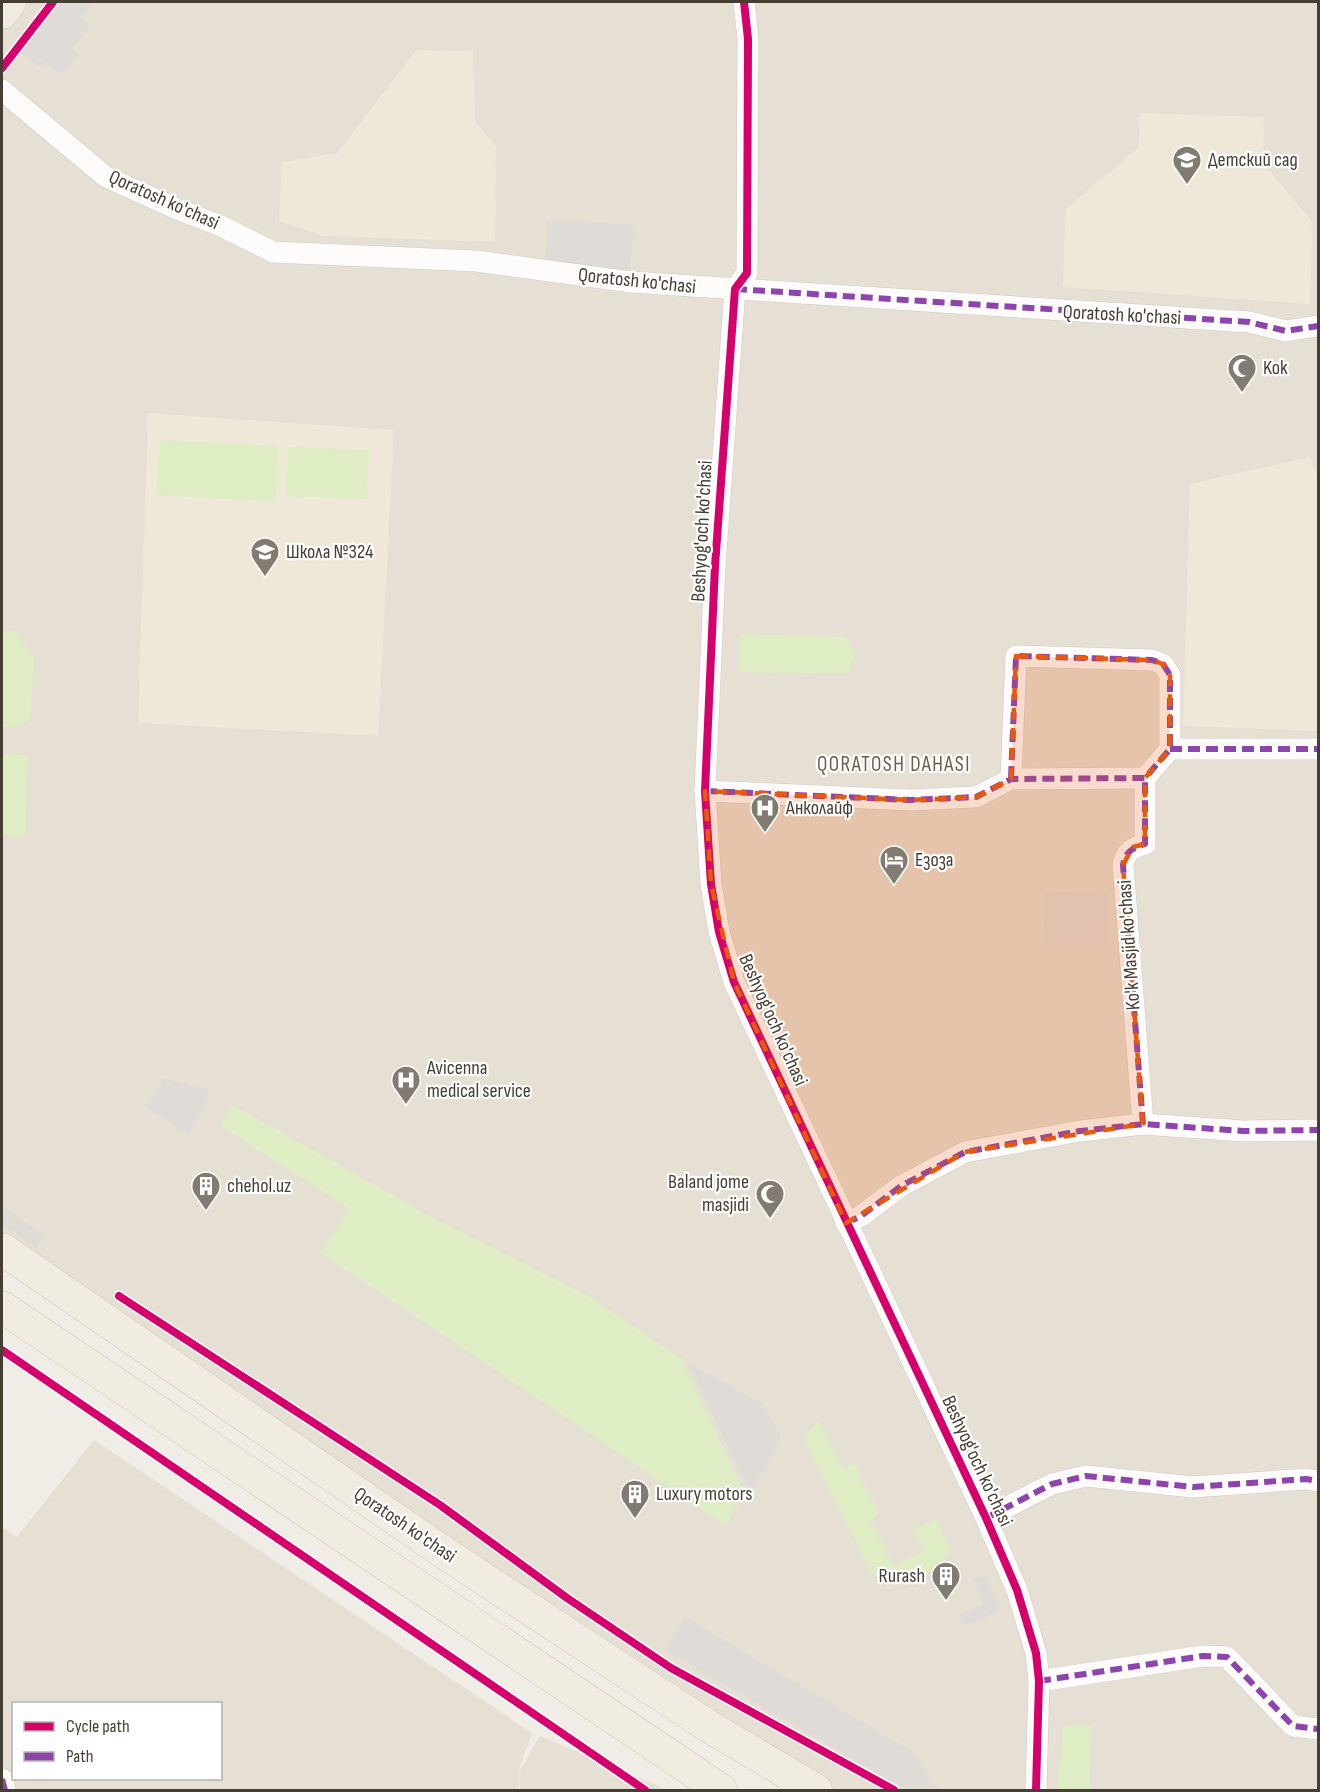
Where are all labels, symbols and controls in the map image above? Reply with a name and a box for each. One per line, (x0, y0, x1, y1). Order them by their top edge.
school or university icon: Детский сад (1171, 144, 1203, 186)
place label: Детский сад (1208, 148, 1298, 172)
street label: Qoratosh ko'chasi (105, 165, 223, 235)
street label: Qoratosh ko'chasi (577, 263, 697, 299)
street label: Qoratosh ko'chasi (1062, 300, 1182, 330)
mosque icon: Kok (1226, 352, 1258, 394)
place label: Kok (1263, 356, 1288, 380)
street label: Beshyog'och ko'chasi (686, 460, 718, 602)
school or university icon: Школа №324 (249, 536, 281, 578)
place label: Школа №324 (286, 540, 373, 564)
district label: QORATOSH DAHASI (817, 752, 971, 777)
hospital icon: Анколайф (749, 792, 781, 834)
place label: Анколайф (785, 796, 853, 820)
hotel icon: Езоза (878, 844, 910, 886)
place label: Езоза (915, 848, 954, 872)
street label: Ko'k Masjid ko'chasi (1112, 879, 1146, 1011)
street label: Beshyog'och ko'chasi (733, 950, 813, 1090)
place label: Avicenna medical service (426, 1056, 531, 1103)
hospital icon: Avicenna medical service (390, 1064, 422, 1106)
building icon: chehol.uz (190, 1170, 222, 1212)
place label: Baland jome masjidi (668, 1170, 749, 1217)
place label: chehol.uz (227, 1174, 291, 1198)
mosque icon: Baland jome masjidi (754, 1178, 786, 1220)
street label: Beshyog'och ko'chasi (936, 1392, 1018, 1530)
building icon: Luxury motors (619, 1478, 651, 1520)
street label: Qoratosh ko'chasi (349, 1482, 461, 1568)
place label: Luxury motors (656, 1482, 752, 1506)
building icon: Rurash (930, 1560, 962, 1602)
place label: Rurash (879, 1564, 925, 1588)
legend (12, 1702, 222, 1780)
text: Cycle path (66, 1716, 130, 1737)
text: Path (66, 1746, 94, 1767)

